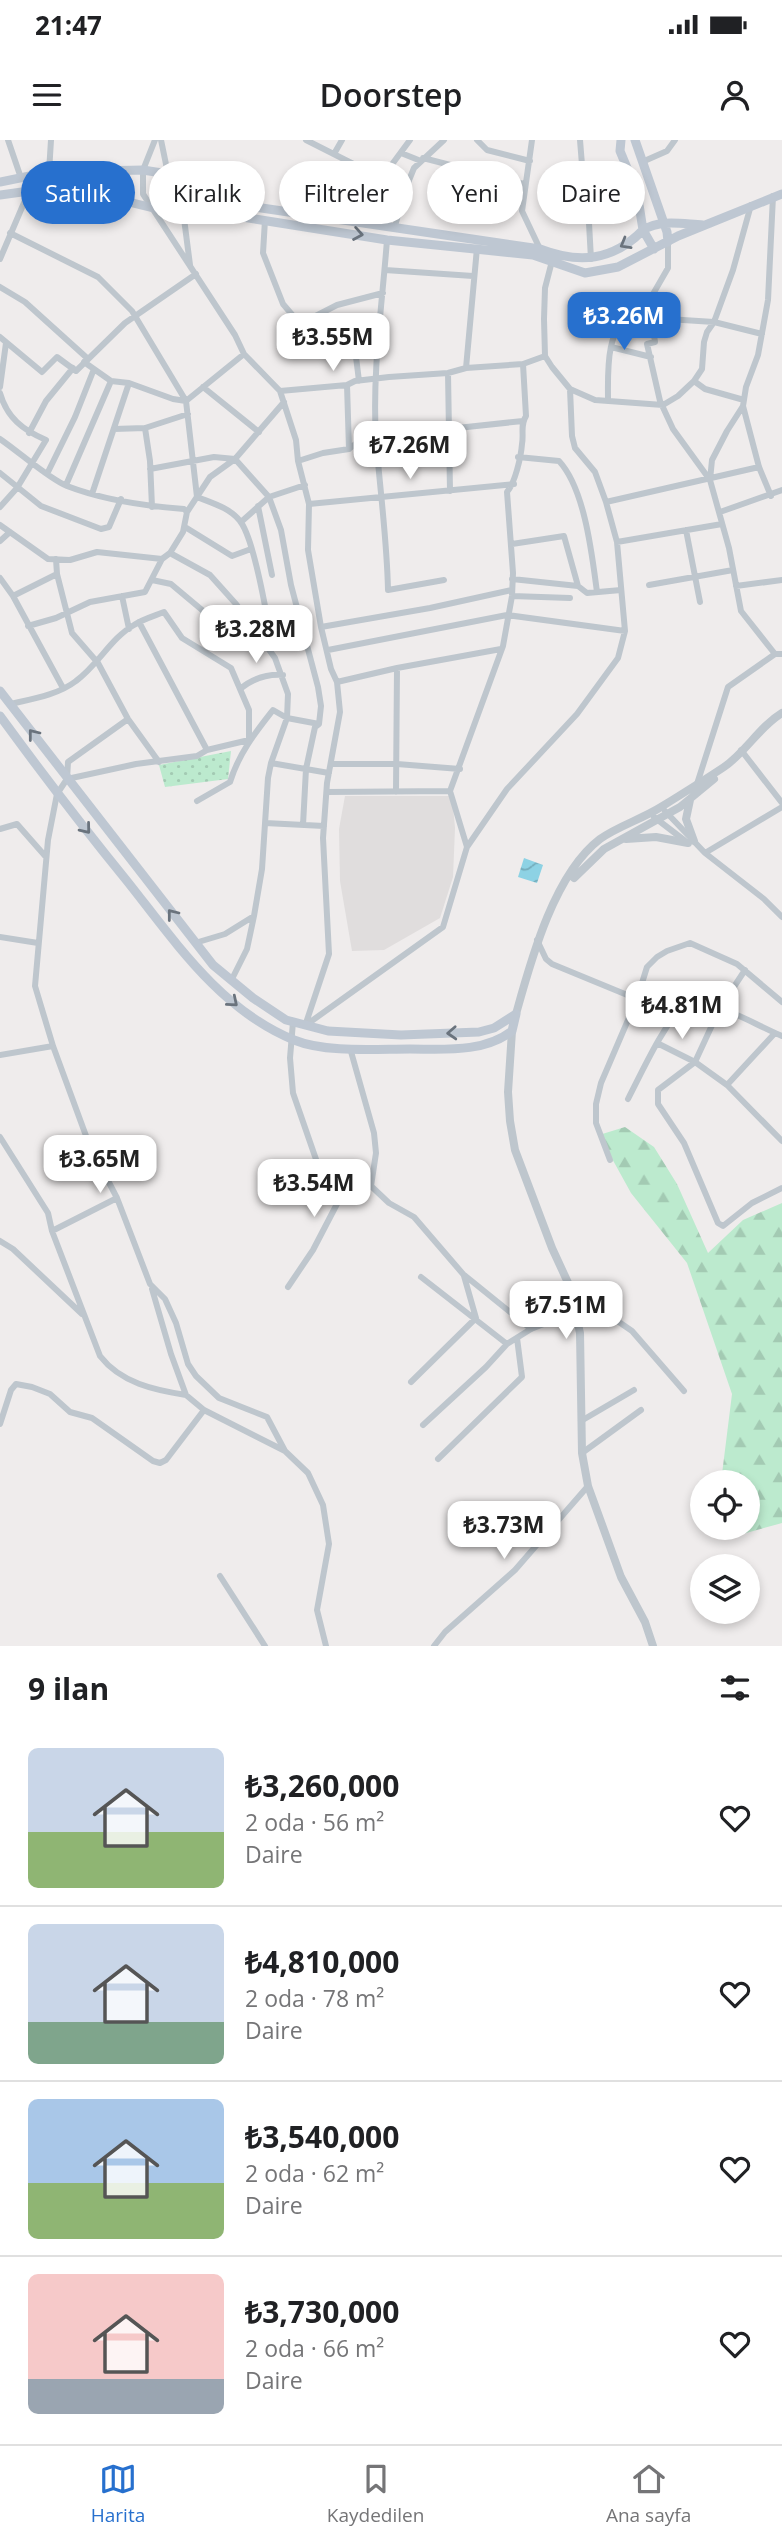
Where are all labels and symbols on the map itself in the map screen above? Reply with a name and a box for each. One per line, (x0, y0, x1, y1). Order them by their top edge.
one-way arrow (352, 226, 364, 241)
one-way arrow (620, 236, 633, 249)
pin: ₺3.26M (567, 292, 681, 352)
pin: ₺3.55M (276, 314, 390, 373)
pin: ₺7.26M (353, 422, 467, 481)
pin: ₺3.28M (199, 606, 313, 665)
one-way arrow (28, 729, 41, 741)
one-way arrow (77, 822, 90, 834)
one-way arrow (168, 909, 180, 922)
pin: ₺4.81M (625, 982, 739, 1041)
one-way arrow (225, 994, 238, 1006)
one-way arrow (447, 1026, 458, 1041)
pin: ₺3.65M (43, 1136, 157, 1195)
pin: ₺3.54M (257, 1160, 371, 1219)
pin: ₺7.51M (509, 1282, 623, 1341)
pin: ₺3.73M (447, 1502, 561, 1561)

